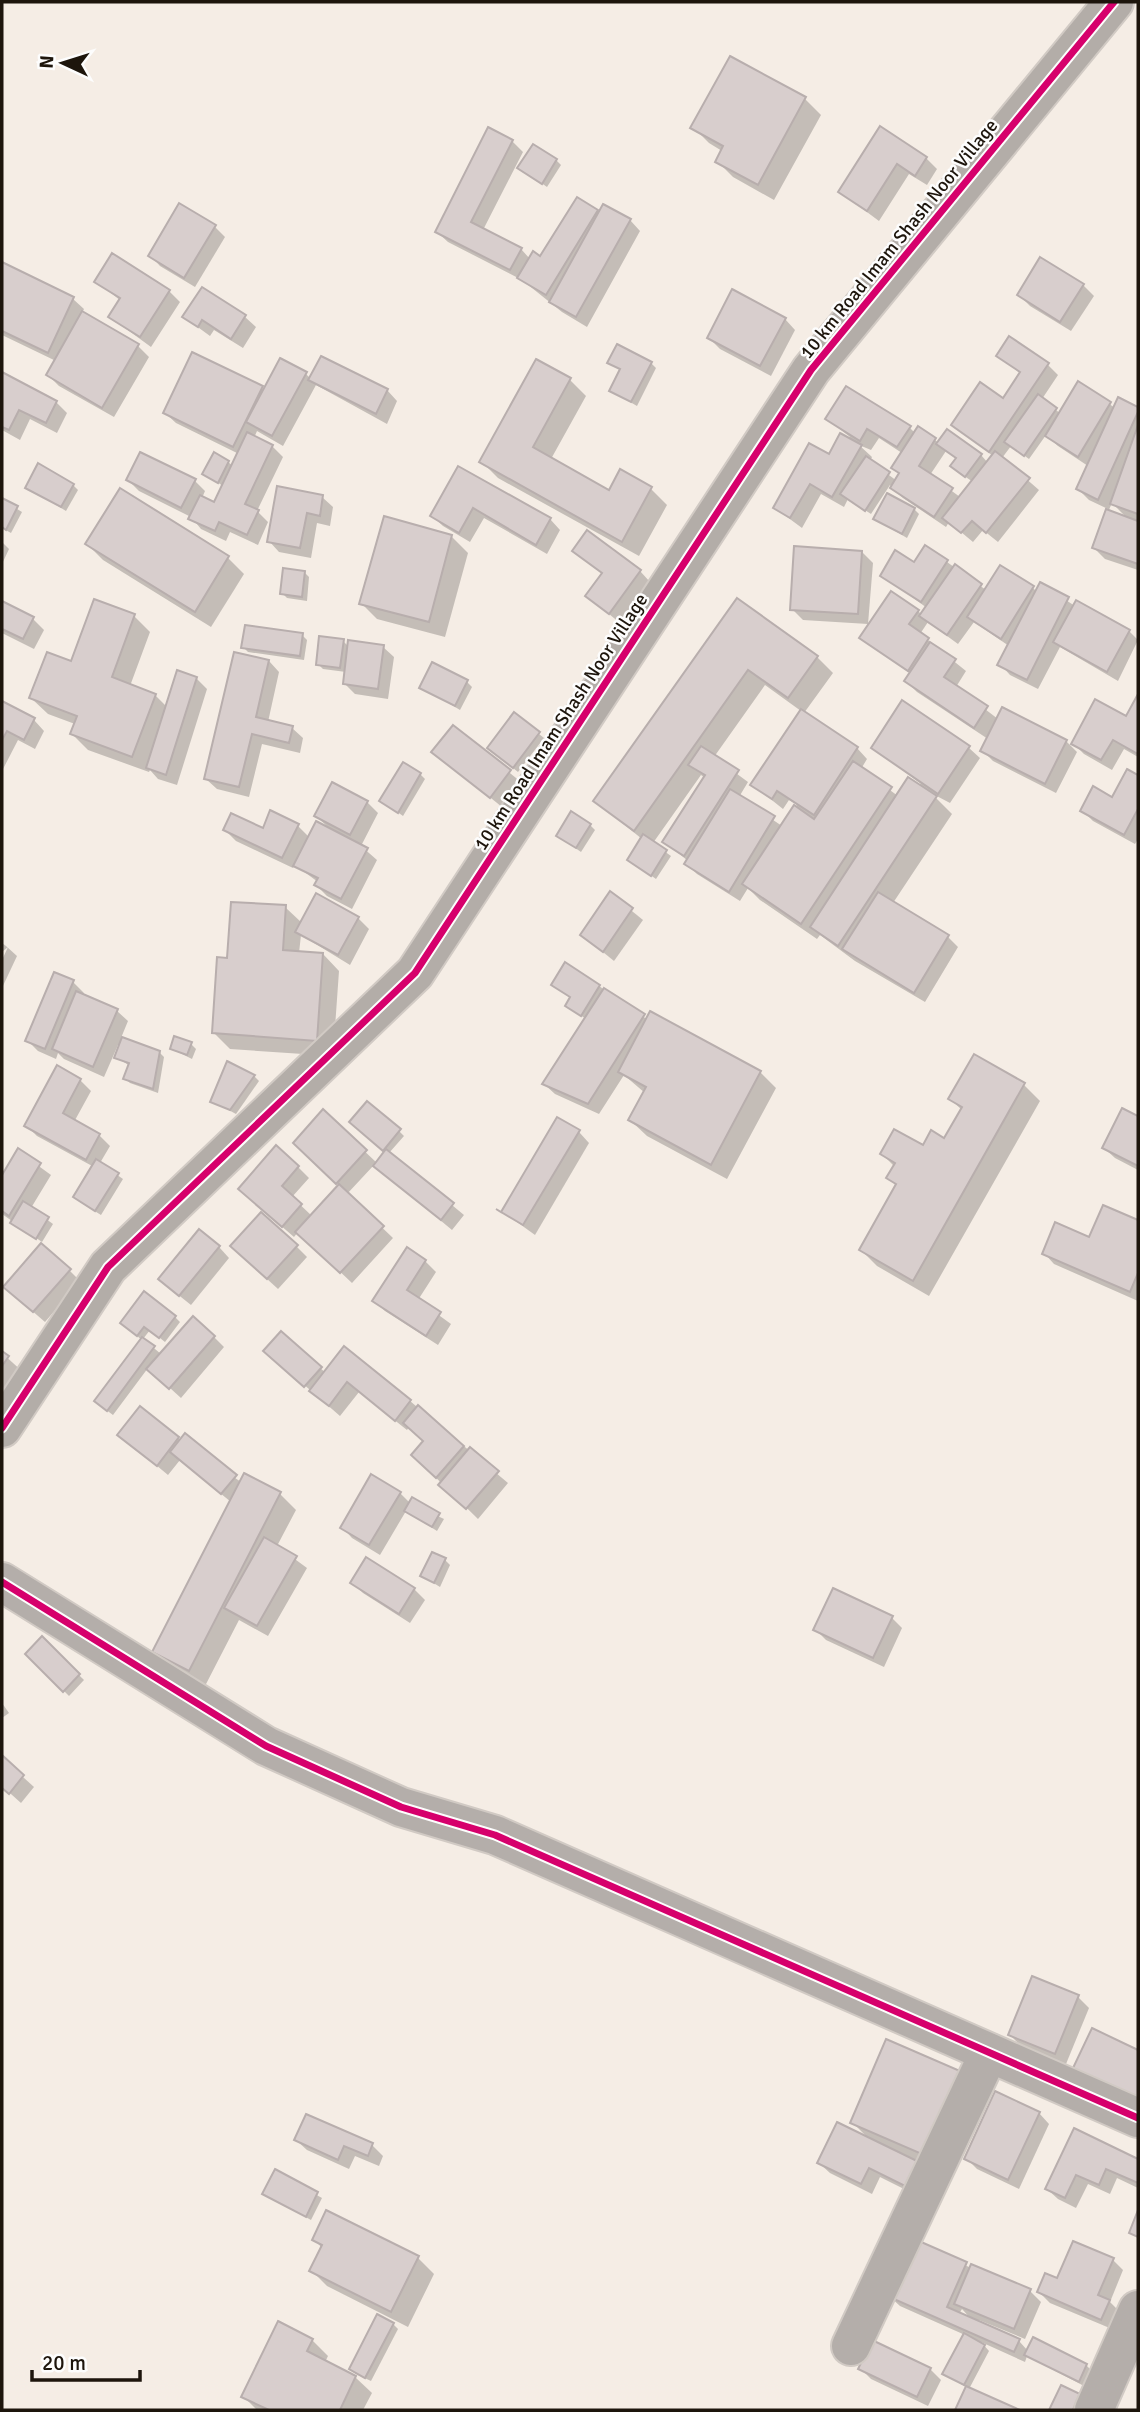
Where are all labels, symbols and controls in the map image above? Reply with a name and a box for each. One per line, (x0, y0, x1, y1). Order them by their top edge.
north arrow (28, 28, 98, 98)
text: N (35, 54, 59, 69)
street label: 10 km Road Imam Shash Noor Village (795, 114, 1003, 364)
street label: 10 km Road Imam Shash Noor Village (469, 589, 653, 855)
scale bar (32, 2338, 140, 2382)
text: 20 m (42, 2350, 86, 2376)

